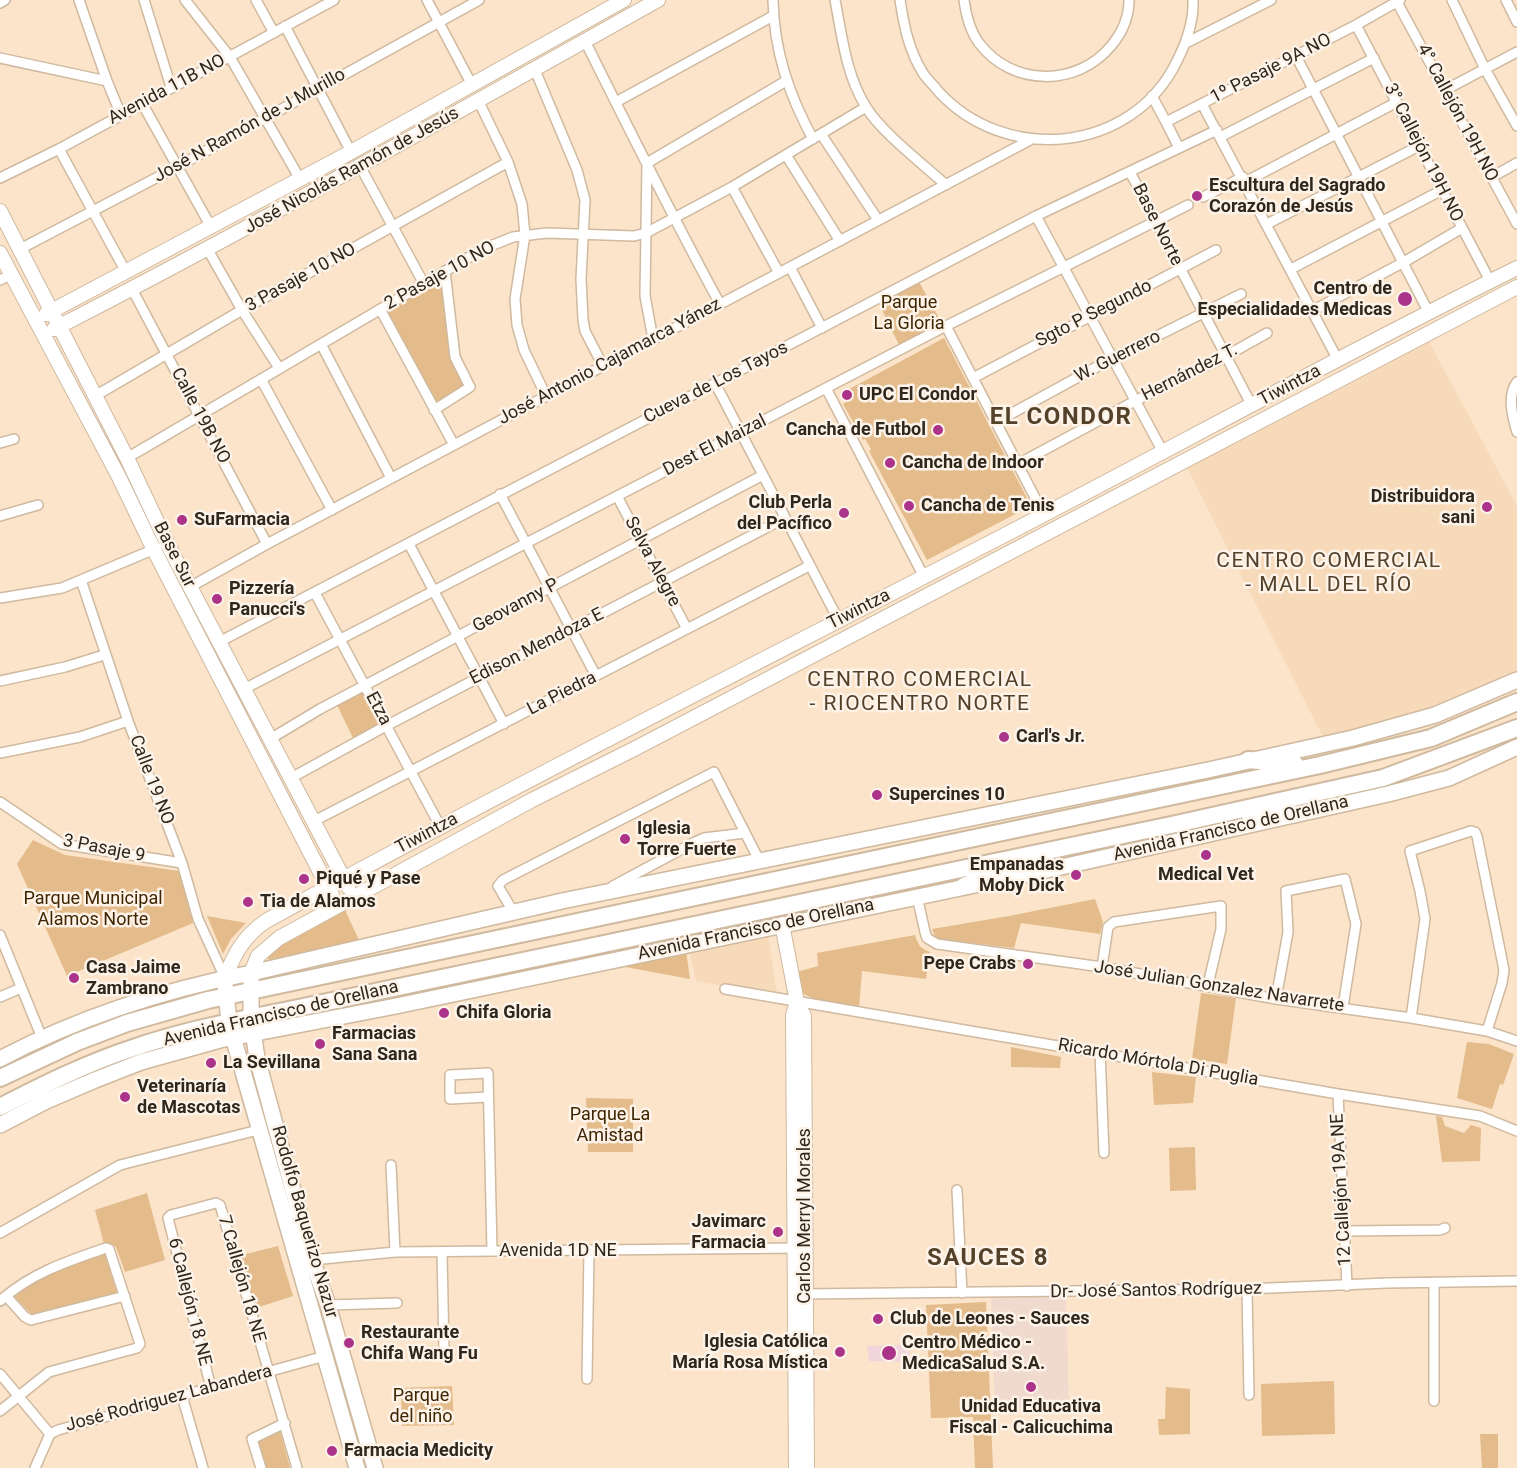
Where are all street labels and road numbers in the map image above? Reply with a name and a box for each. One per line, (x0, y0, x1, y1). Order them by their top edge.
street label: 1º Pasaje 9A NO (1207, 29, 1335, 109)
street label: 4° Callejón 19H NO (1412, 40, 1502, 186)
street label: Avenida 11B NO (105, 50, 229, 130)
street label: José N Ramón de J Murillo (150, 64, 350, 188)
street label: 3° Callejón 19H NO (1379, 80, 1467, 226)
street label: José Nicolás Ramón de Jesús (241, 103, 463, 239)
street label: Base Norte (1127, 180, 1187, 270)
street label: 2 Pasaje 10 NO (381, 237, 499, 315)
street label: 3 Pasaje 10 NO (242, 239, 360, 317)
street label: Sgto P Segundo (1032, 275, 1156, 353)
street label: José Antonio Cajamarca Yánez (495, 294, 725, 430)
street label: W. Guerrero (1071, 326, 1165, 388)
street label: Cueva de Los Tayos (640, 337, 792, 429)
street label: Hernández T. (1138, 340, 1242, 406)
street label: Tiwintza (1255, 361, 1325, 411)
street label: Calle 19B NO (166, 364, 234, 468)
street label: Dest El Maizal (660, 411, 770, 481)
street label: Selva Alegre (619, 513, 685, 611)
street label: Base Sur (148, 518, 200, 592)
street label: Geovanny P (469, 574, 563, 638)
street label: Tiwintza (824, 585, 894, 635)
street label: Edison Mendoza E (466, 604, 608, 690)
street label: La Piedra (524, 667, 600, 721)
street label: Etza (360, 689, 396, 729)
street label: Calle 19 NO (124, 732, 178, 828)
street label: Avenida Francisco de Orellana (1111, 791, 1351, 867)
street label: Tiwintza (392, 809, 462, 859)
street label: 3 Pasaje 9 (61, 830, 147, 868)
street label: Avenida Francisco de Orellana (636, 894, 876, 966)
street label: José Julian Gonzalez Navarrete (1093, 957, 1345, 1017)
street label: Avenida Francisco de Orellana (161, 976, 401, 1052)
street label: Ricardo Mórtola Di Puglia (1056, 1035, 1260, 1091)
street label: 12 Callejón 19A NE (1327, 1113, 1357, 1267)
street label: Rodolfo Baquerizo Nazur (266, 1123, 342, 1321)
street label: Carlos Merryl Morales (794, 1128, 816, 1304)
street label: 7 Callejón 18 NE (213, 1213, 269, 1345)
street label: 6 Callejón 18 NE (163, 1236, 215, 1368)
street label: Avenida 1D NE (499, 1240, 617, 1262)
street label: Dr- José Santos Rodríguez (1050, 1278, 1262, 1304)
street label: José Rodriguez Labandera (63, 1361, 275, 1437)

